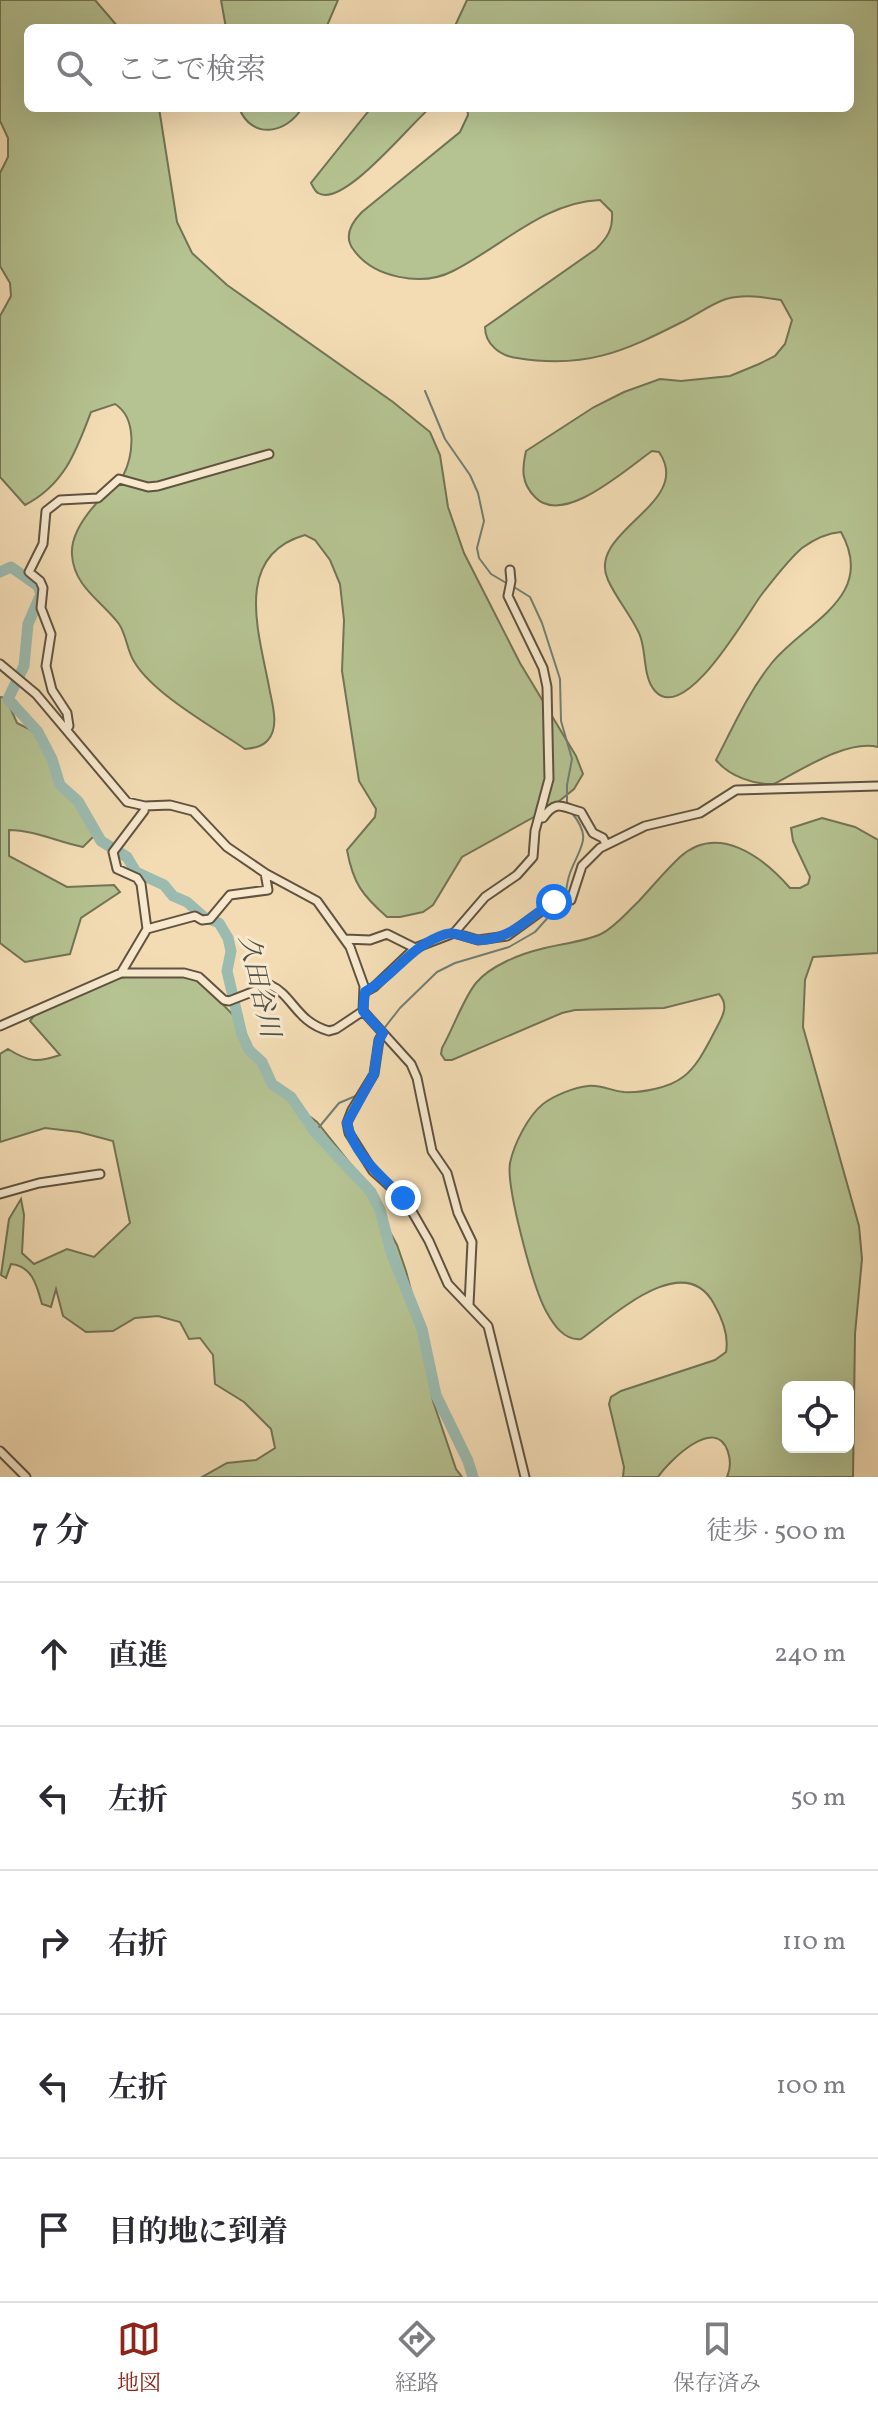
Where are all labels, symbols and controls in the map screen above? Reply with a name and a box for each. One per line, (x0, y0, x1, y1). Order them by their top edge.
search box (24, 24, 854, 112)
icon: search (52, 46, 96, 90)
text: ここで検索 (116, 50, 266, 92)
route start (536, 884, 572, 920)
water label: 久田谷川 (229, 931, 288, 1044)
route end (385, 1180, 421, 1216)
map controls (782, 1381, 854, 1453)
button: locate (782, 1381, 854, 1453)
text: 7 分 (32, 1509, 89, 1556)
text: 徒歩 · 500 m (707, 1514, 846, 1550)
icon: ahead (32, 1632, 76, 1676)
text: 直進 (108, 1636, 168, 1678)
text: 240 m (774, 1636, 846, 1672)
icon: left (32, 1776, 76, 1820)
text: 左折 (108, 1780, 168, 1822)
text: 50 m (790, 1780, 846, 1816)
icon: right (32, 1920, 76, 1964)
text: 右折 (108, 1924, 168, 1966)
text: 110 m (782, 1924, 846, 1960)
icon: left (32, 2064, 76, 2108)
text: 左折 (108, 2068, 168, 2110)
text: 100 m (776, 2068, 846, 2104)
icon: arrive (32, 2208, 76, 2252)
text: 目的地に到着 (108, 2212, 288, 2254)
tab: 地図 (117, 2317, 161, 2400)
tab: 経路 (395, 2317, 439, 2400)
tab: 保存済み (673, 2317, 761, 2400)

